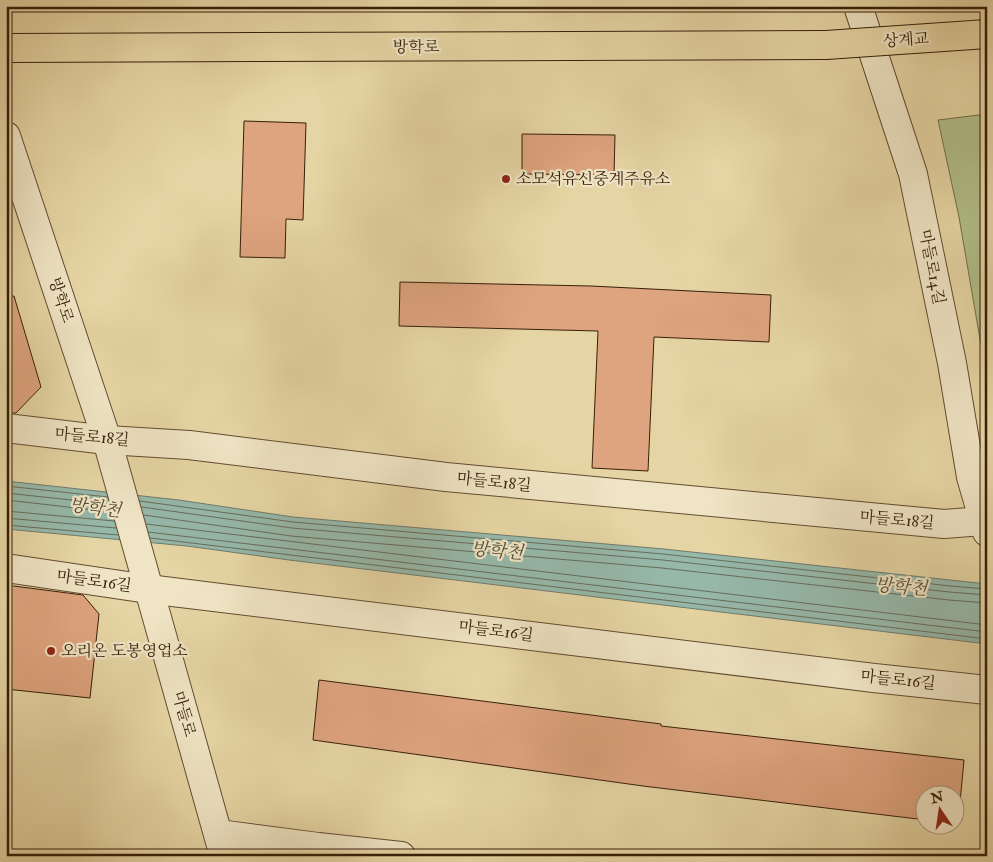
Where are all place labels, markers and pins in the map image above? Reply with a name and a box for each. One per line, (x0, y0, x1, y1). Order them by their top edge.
place label: 소모석유신중계주유소 (516, 169, 671, 189)
marker: 소모석유신중계주유소 (500, 173, 512, 185)
place label: 오리온 도봉영업소 (61, 641, 188, 661)
marker: 오리온 도봉영업소 (45, 645, 57, 657)

